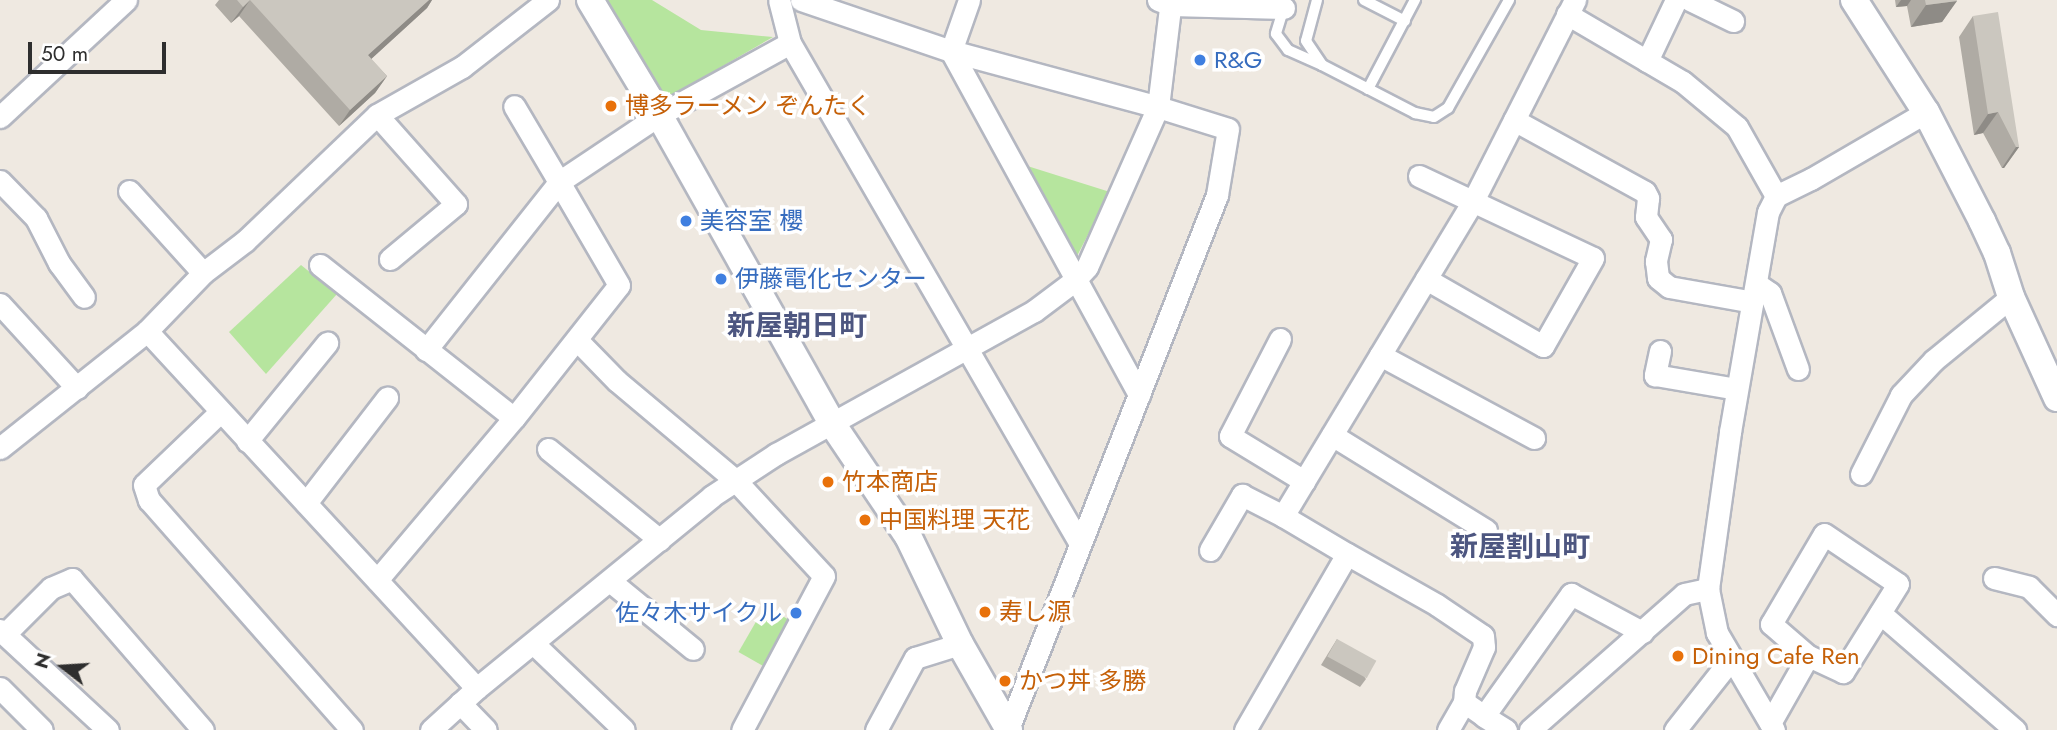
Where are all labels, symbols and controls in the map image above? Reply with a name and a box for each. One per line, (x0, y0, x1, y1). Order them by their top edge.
scale bar (32, 28, 170, 72)
text: 50 m (41, 39, 88, 69)
place label: R&G (1214, 46, 1262, 74)
marker: R&G (1192, 52, 1208, 68)
place label: 博多ラーメン ぞんたく (625, 92, 872, 120)
marker: 博多ラーメン ぞんたく (603, 98, 619, 114)
place label: 美容室 櫻 (700, 207, 803, 235)
marker: 美容室 櫻 (678, 213, 694, 229)
place label: 伊藤電化センター (735, 265, 927, 293)
marker: 伊藤電化センター (713, 271, 729, 287)
district label: 新屋朝日町 (727, 309, 867, 343)
place label: 竹本商店 (842, 468, 938, 496)
marker: 竹本商店 (820, 474, 836, 490)
place label: 中国料理 天花 (879, 506, 1030, 534)
marker: 中国料理 天花 (857, 512, 873, 528)
district label: 新屋割山町 (1450, 530, 1590, 564)
place label: 寿し源 (999, 598, 1071, 626)
place label: 佐々木サイクル (614, 599, 782, 627)
marker: 寿し源 (977, 604, 993, 620)
marker: 佐々木サイクル (788, 605, 804, 621)
north arrow (28, 632, 98, 702)
place label: Dining Cafe Ren (1692, 642, 1860, 670)
marker: Dining Cafe Ren (1670, 648, 1686, 664)
text: N (27, 650, 58, 672)
place label: かつ丼 多勝 (1019, 667, 1146, 695)
marker: かつ丼 多勝 (997, 673, 1013, 689)

